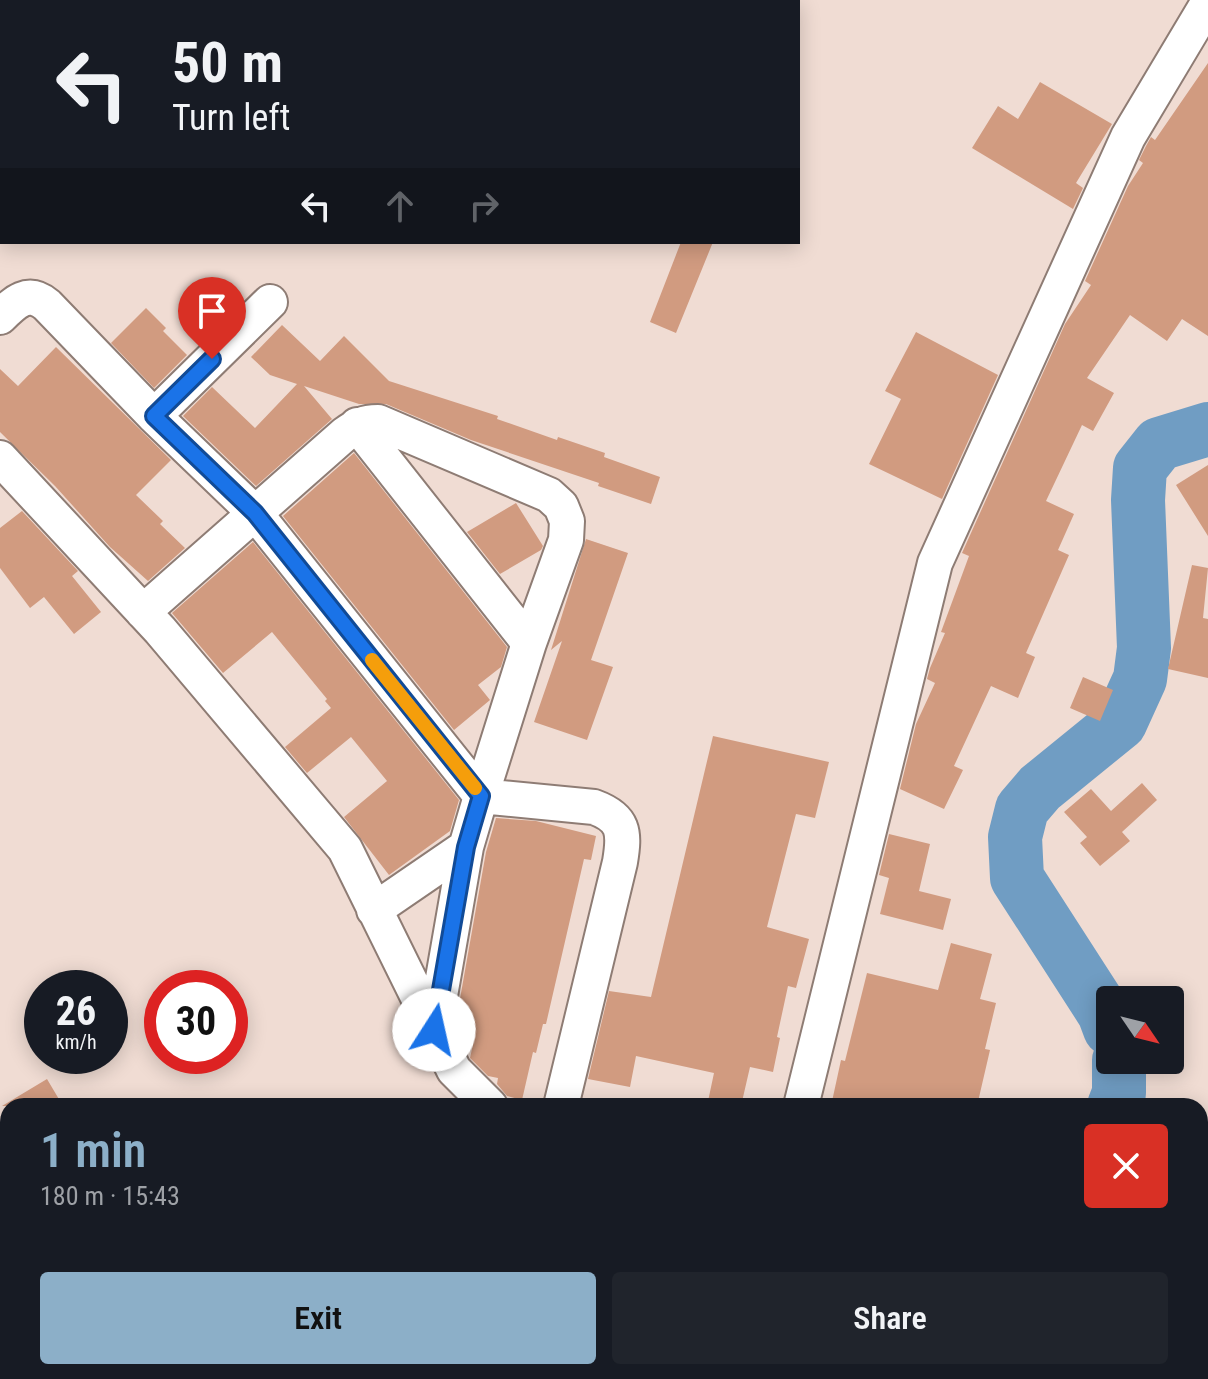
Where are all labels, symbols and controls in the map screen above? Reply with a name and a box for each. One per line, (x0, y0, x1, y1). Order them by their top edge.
text: 50 m (172, 30, 283, 96)
icon: left (40, 32, 144, 136)
text: Turn left (172, 97, 290, 139)
icon: left (294, 184, 338, 228)
icon: ahead (378, 184, 422, 228)
icon: right (462, 184, 506, 228)
pin (178, 277, 246, 359)
icon: arrive (190, 289, 234, 333)
speed limit sign: 30 (144, 970, 248, 1074)
north arrow (1096, 986, 1184, 1074)
map controls (1096, 986, 1184, 1074)
text: 26 (56, 988, 96, 1035)
position arrow (392, 988, 476, 1072)
text: km/h (55, 1030, 97, 1054)
text: 1 min (40, 1122, 146, 1179)
button: close (1084, 1124, 1168, 1208)
text: 180 m · 15:43 (40, 1181, 180, 1211)
button: Exit (40, 1272, 596, 1364)
button: Share (612, 1272, 1168, 1364)

